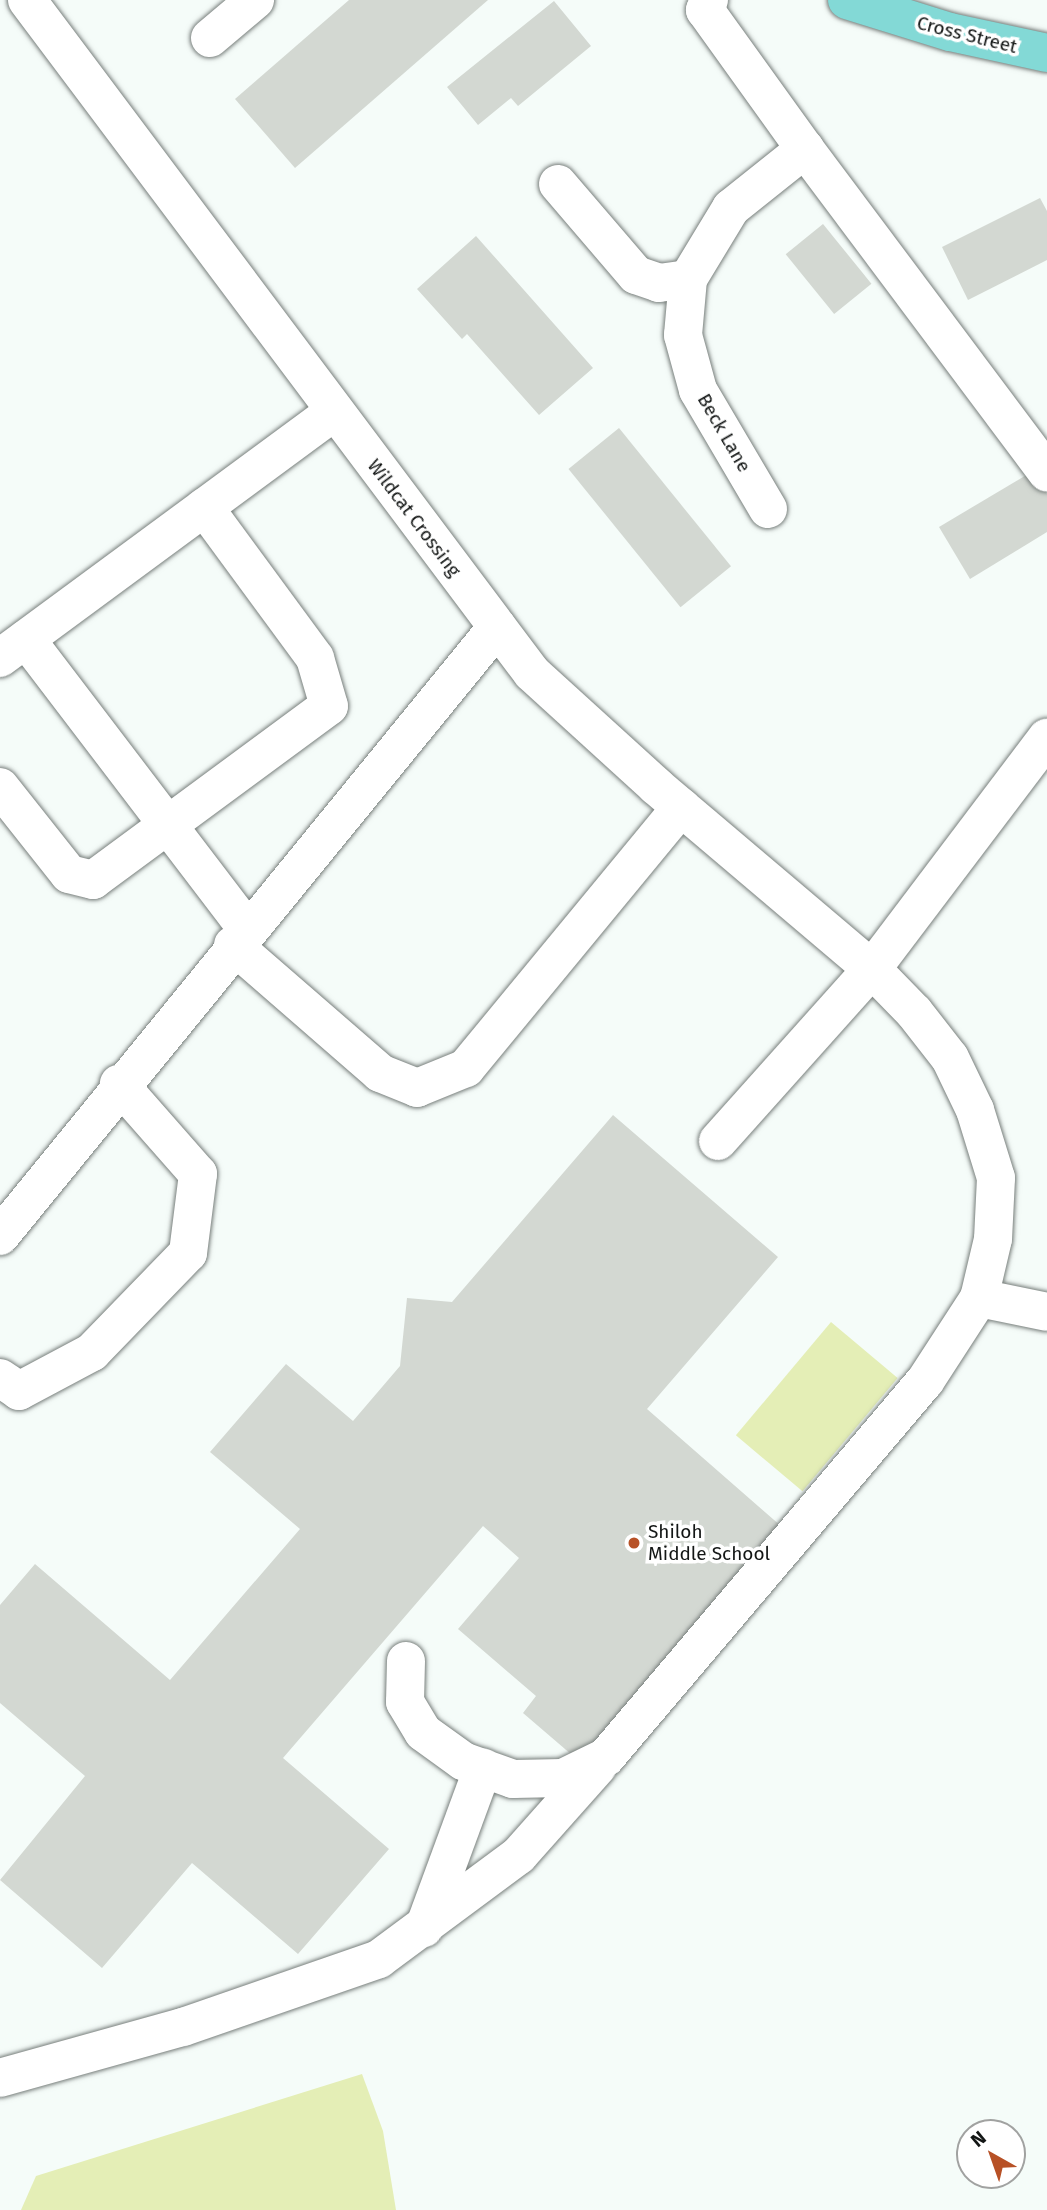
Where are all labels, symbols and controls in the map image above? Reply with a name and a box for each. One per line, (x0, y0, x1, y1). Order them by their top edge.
street label: Cross Street (915, 12, 1019, 58)
street label: Beck Lane (692, 390, 756, 476)
street label: Wildcat Crossing (362, 455, 466, 581)
place label: Shiloh Middle School (648, 1521, 770, 1565)
marker: Shiloh Middle School (626, 1535, 642, 1551)
north arrow (956, 2119, 1026, 2189)
text: N (966, 2126, 991, 2152)

